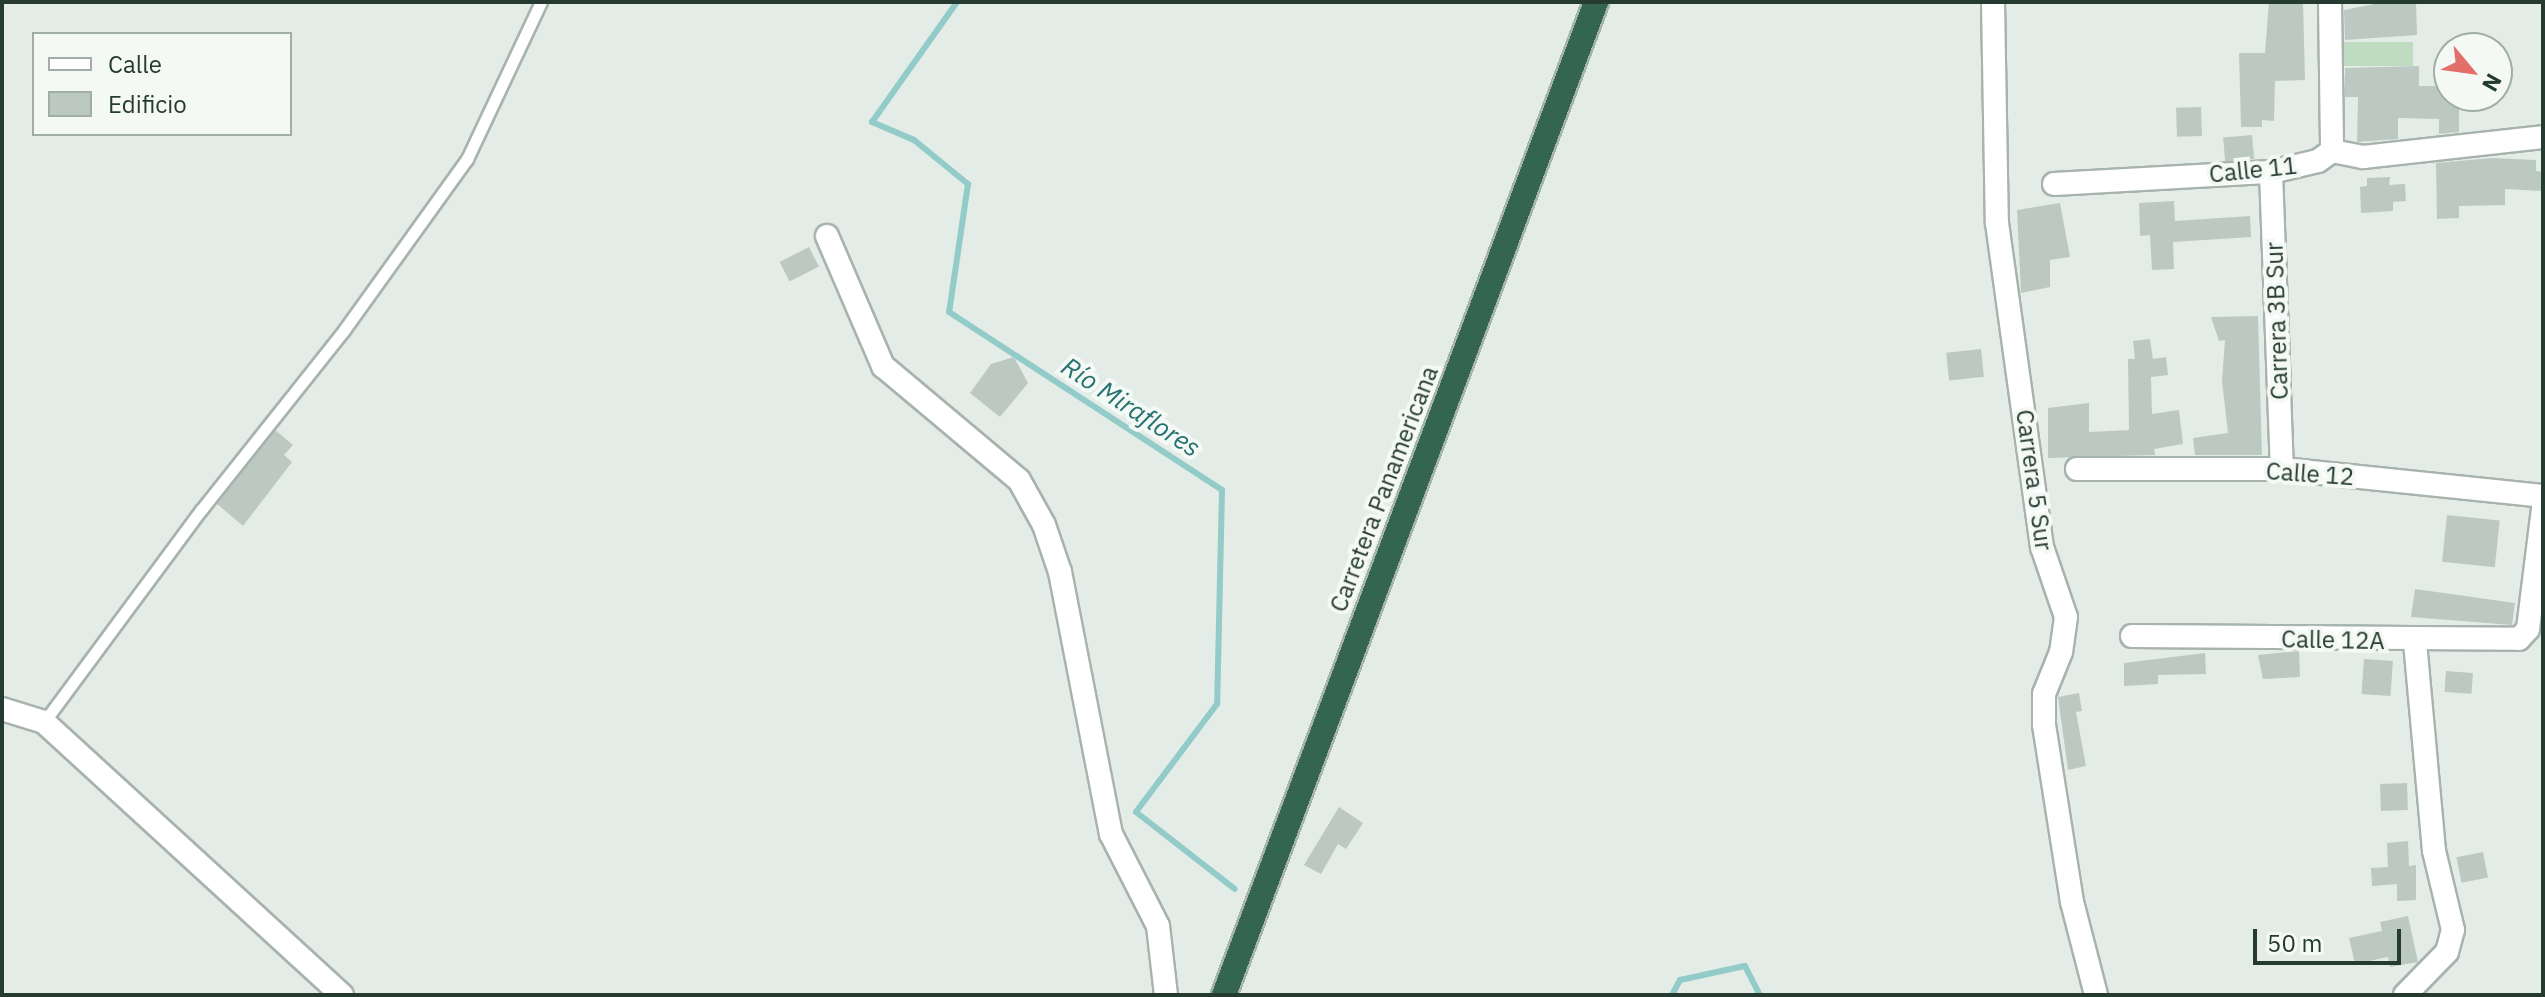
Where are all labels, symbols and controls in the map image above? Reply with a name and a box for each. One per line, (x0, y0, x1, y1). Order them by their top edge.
legend (32, 32, 292, 136)
north arrow (2433, 32, 2513, 112)
text: Calle (108, 48, 162, 80)
text: N (2476, 69, 2509, 97)
text: Edificio (108, 88, 187, 120)
street label: Calle 11 (2208, 151, 2298, 189)
street label: Carrera 3B Sur (2260, 242, 2294, 400)
water label: Río Miraflores (1056, 351, 1206, 463)
street label: Carretera Panamericana (1324, 362, 1444, 616)
street label: Carrera 5 Sur (2010, 408, 2058, 552)
street label: Calle 12 (2265, 457, 2355, 491)
street label: Calle 12A (2281, 625, 2385, 655)
scale bar (2257, 913, 2405, 963)
text: 50 m (2267, 927, 2322, 959)

